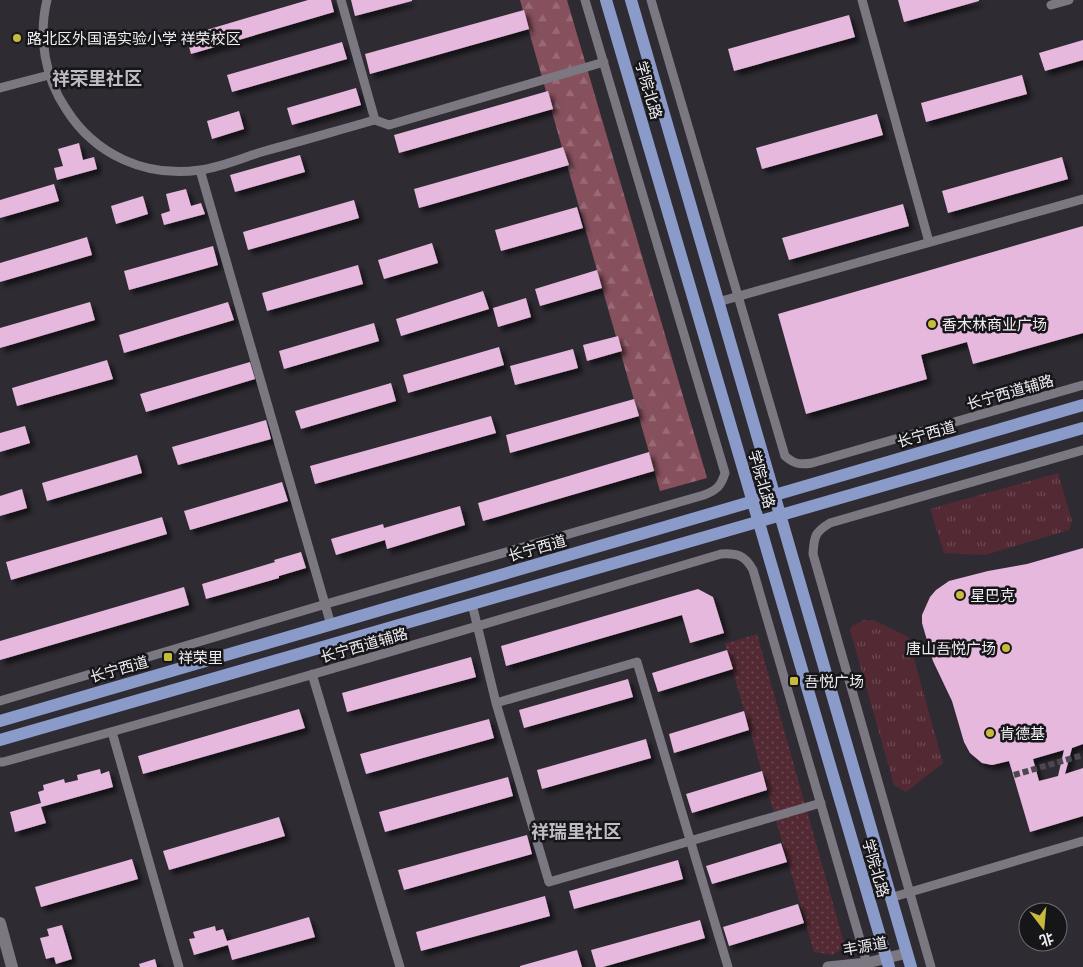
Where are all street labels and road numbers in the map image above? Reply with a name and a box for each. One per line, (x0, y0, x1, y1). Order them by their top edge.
street label: 学院北路 (632, 59, 666, 121)
street label: 长宁西道辅路 (964, 370, 1056, 414)
street label: 长宁西道 (895, 417, 957, 451)
street label: 学院北路 (745, 448, 779, 510)
street label: 长宁西道 (506, 531, 568, 565)
street label: 长宁西道辅路 (318, 623, 410, 667)
street label: 长宁西道 (88, 652, 150, 686)
street label: 学院北路 (859, 837, 893, 899)
street label: 丰源道 (841, 933, 889, 959)

